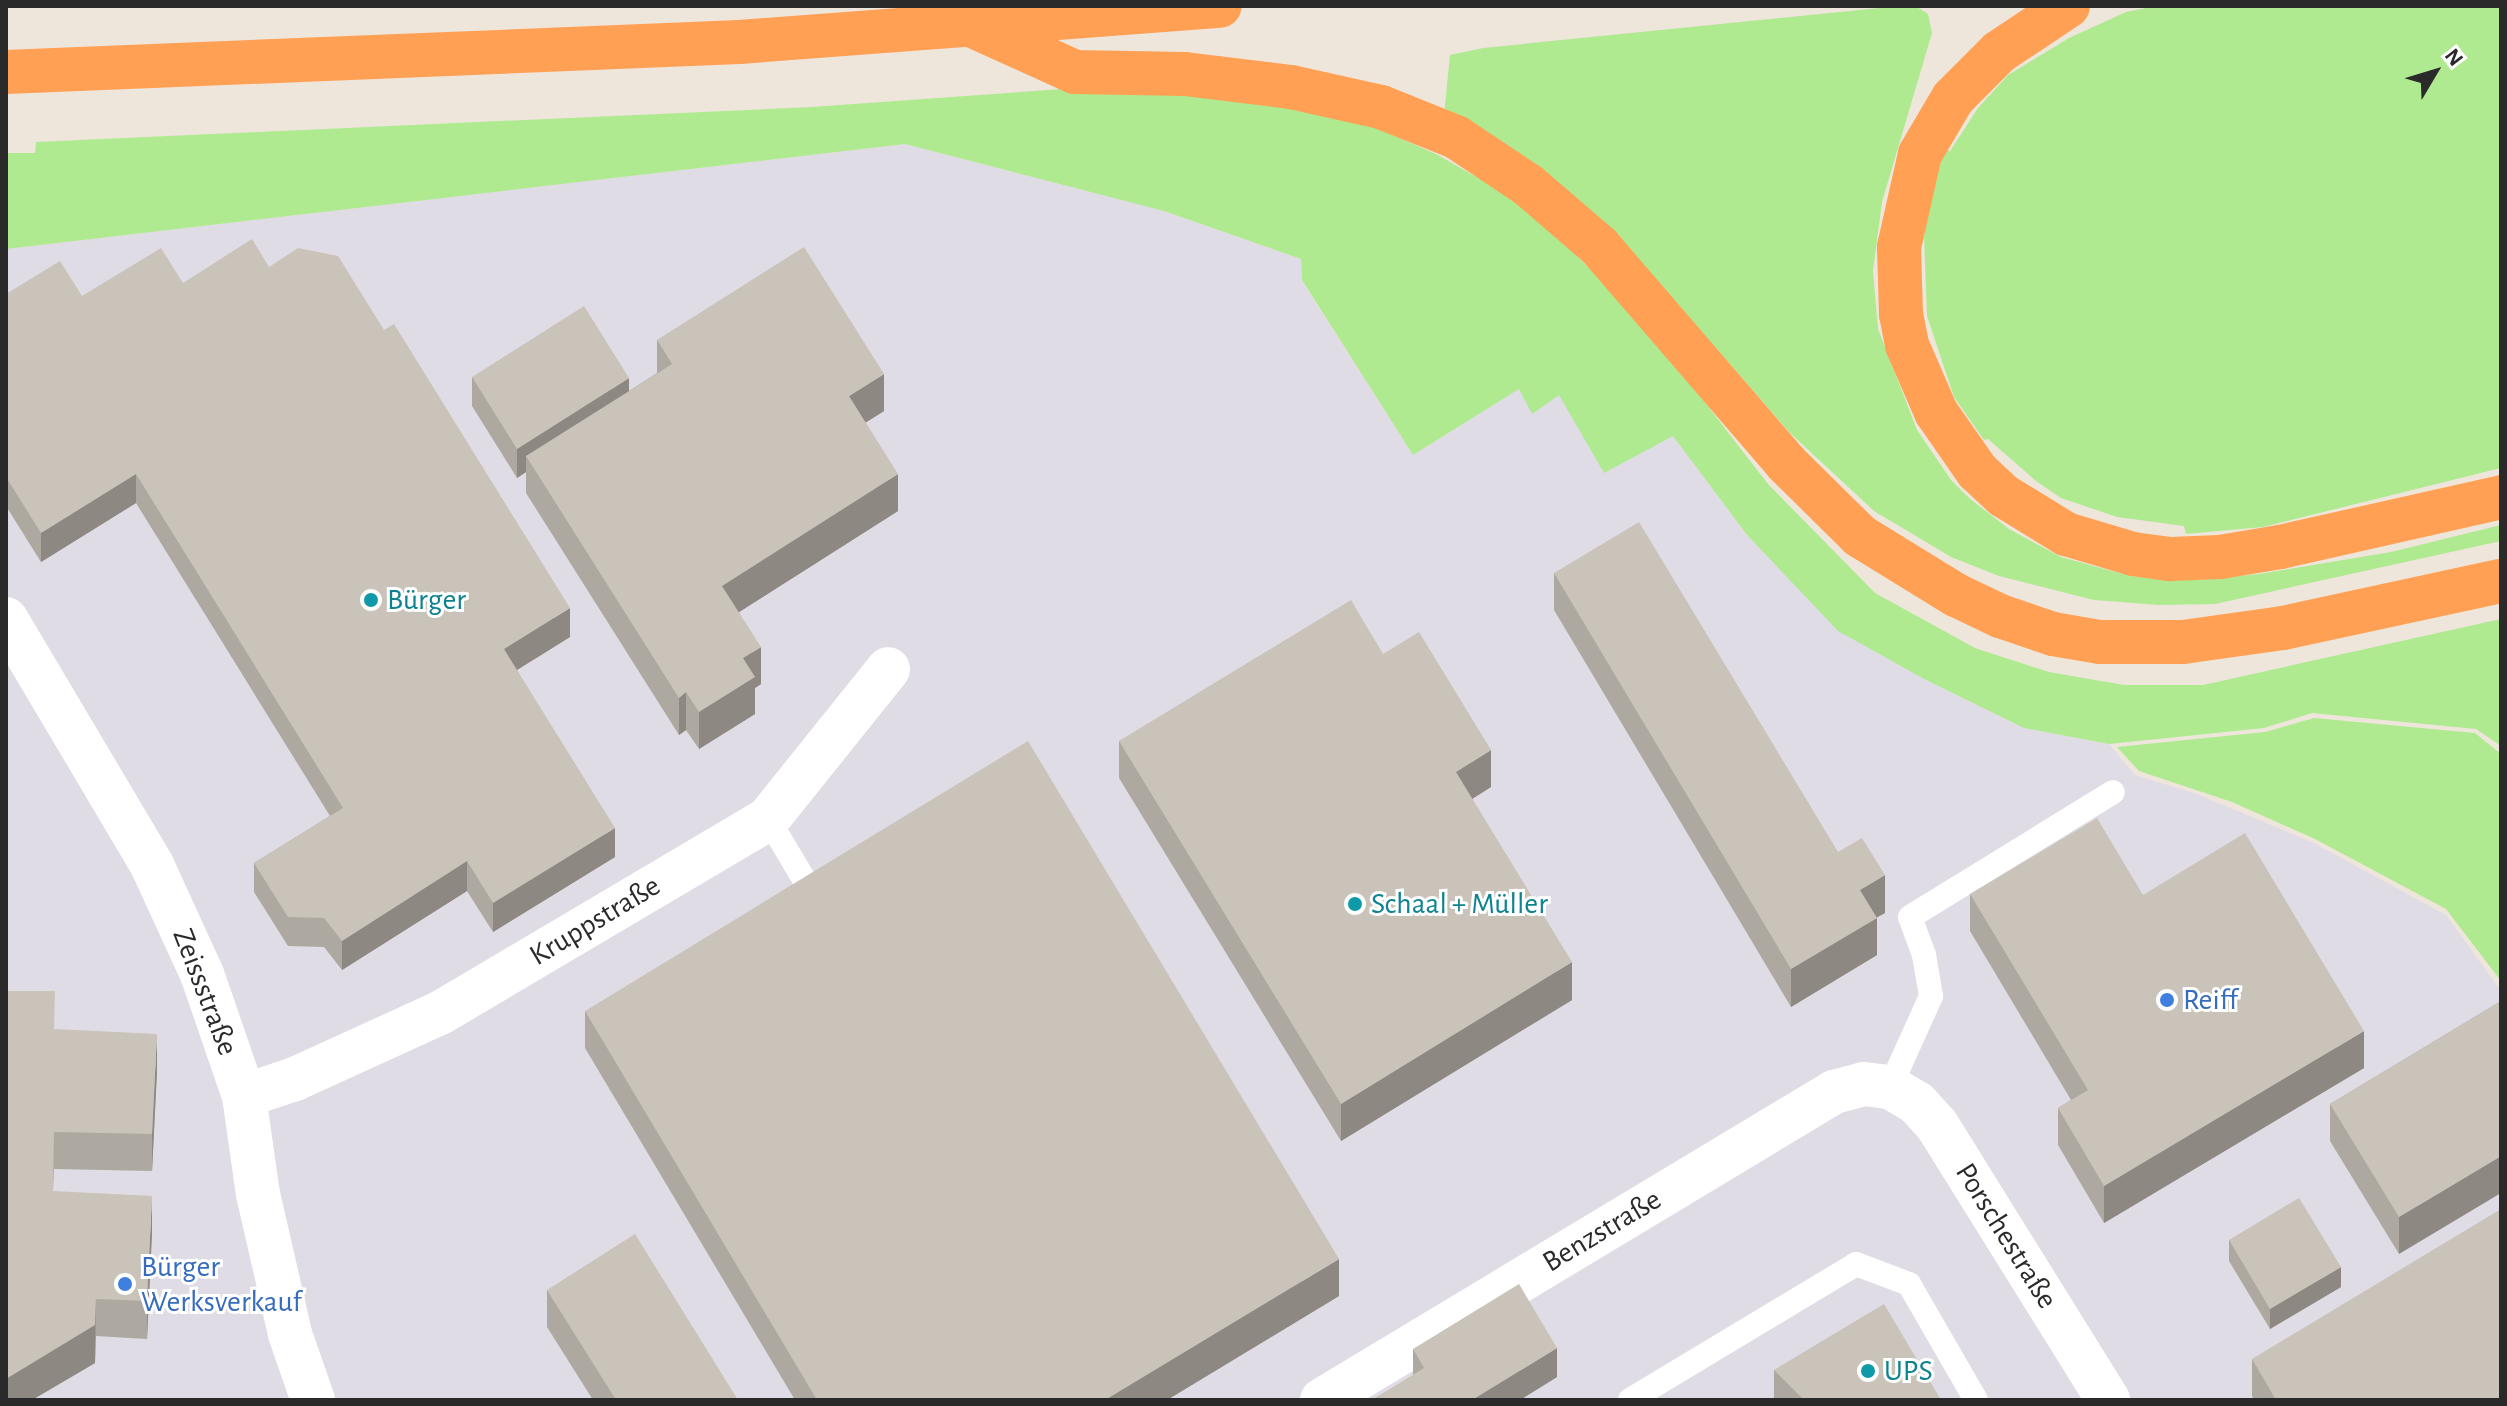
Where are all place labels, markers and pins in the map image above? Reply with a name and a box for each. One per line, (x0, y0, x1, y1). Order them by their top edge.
place label: Bürger (387, 582, 466, 618)
marker: Bürger (362, 591, 380, 609)
place label: Schaal + Müller (1371, 886, 1548, 922)
marker: Schaal + Müller (1346, 895, 1364, 913)
place label: Reiff (2183, 982, 2238, 1018)
marker: Reiff (2158, 991, 2176, 1009)
place label: Bürger Werksverkauf (141, 1249, 302, 1320)
marker: Bürger Werksverkauf (116, 1275, 134, 1293)
place label: UPS (1884, 1353, 1933, 1389)
marker: UPS (1859, 1362, 1877, 1380)

